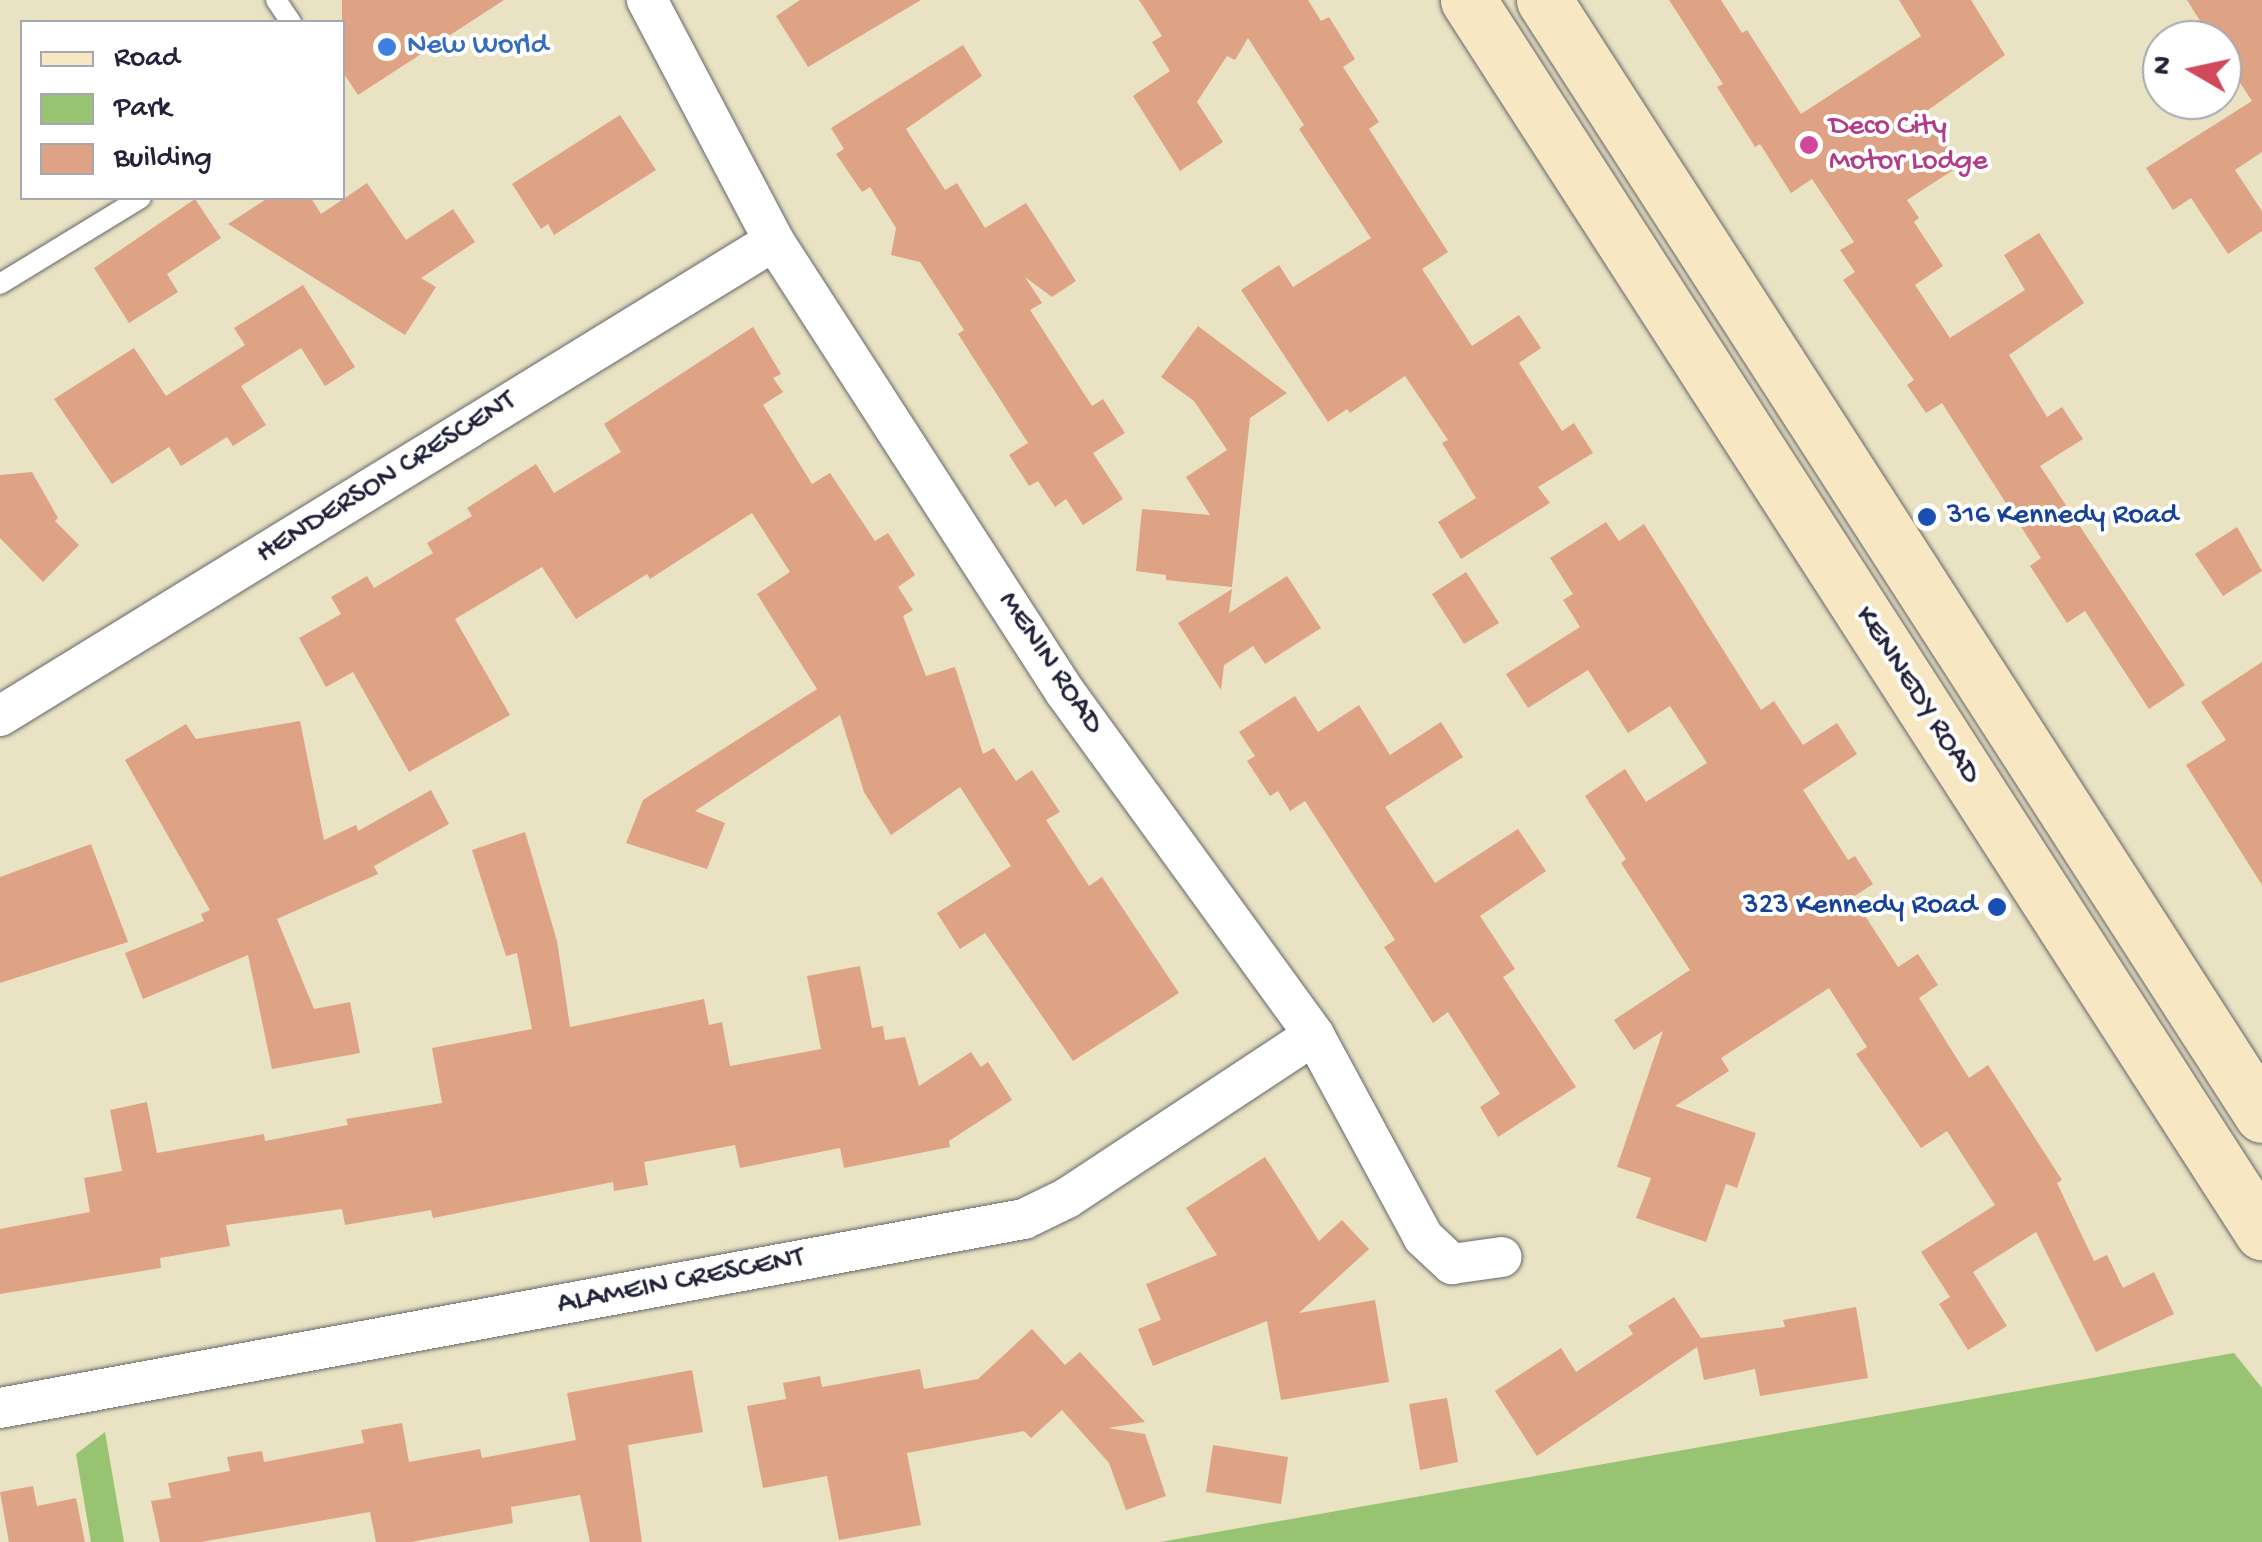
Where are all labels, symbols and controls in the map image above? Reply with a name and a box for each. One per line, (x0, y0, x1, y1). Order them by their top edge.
legend (20, 20, 345, 200)
north arrow (2142, 20, 2242, 120)
place label: New World (407, 29, 548, 65)
marker: New World (376, 36, 398, 58)
text: Road (114, 42, 180, 77)
text: N (2146, 54, 2182, 77)
text: Park (114, 92, 171, 127)
place label: Deco City Motor Lodge (1829, 110, 1988, 180)
marker: Deco City Motor Lodge (1798, 134, 1820, 156)
text: Building (114, 142, 212, 177)
street label: HENDERSON CRESCENT (251, 385, 523, 573)
place label: 316 Kennedy Road (1947, 499, 2178, 535)
marker: 316 Kennedy Road (1916, 506, 1938, 528)
street label: MENIN ROAD (988, 586, 1110, 742)
street label: KENNEDY ROAD (1845, 600, 1987, 792)
place label: 323 Kennedy Road (1743, 889, 1977, 925)
marker: 323 Kennedy Road (1986, 896, 2008, 918)
street label: ALAMEIN CRESCENT (555, 1241, 807, 1325)

